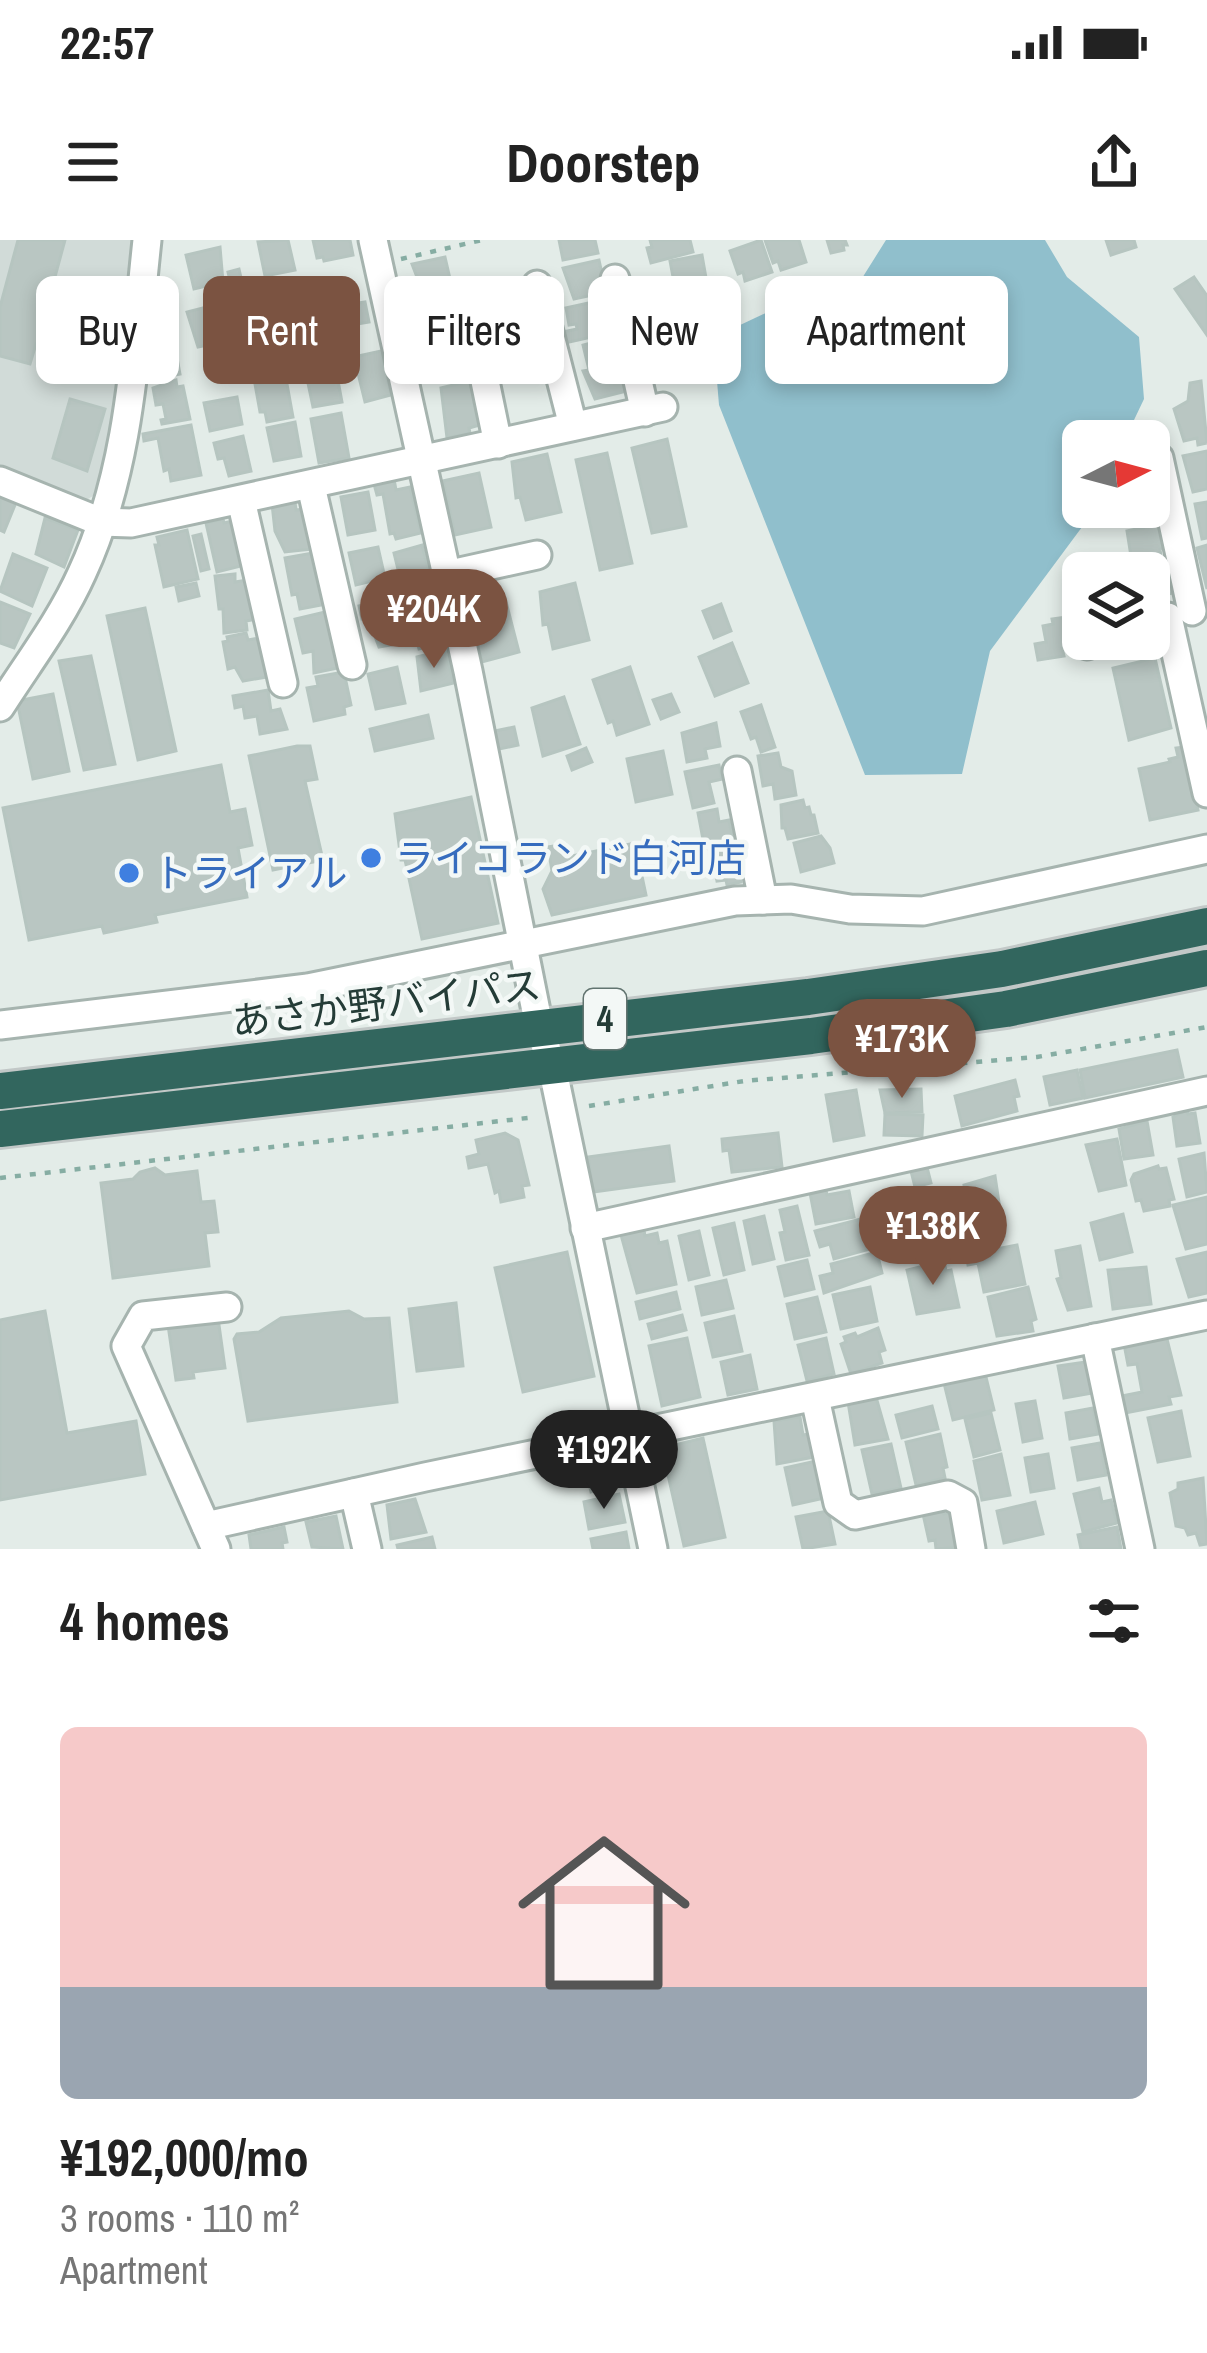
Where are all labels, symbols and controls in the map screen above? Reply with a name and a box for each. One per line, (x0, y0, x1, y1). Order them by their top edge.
text: 22:57 (60, 12, 154, 73)
text: Doorstep (506, 126, 701, 199)
icon: menu (60, 129, 126, 195)
icon: share (1081, 129, 1147, 195)
chip: Buy (36, 276, 179, 384)
chip: Rent (203, 276, 360, 384)
chip: Filters (384, 276, 564, 384)
chip: New (588, 276, 741, 384)
chip: Apartment (765, 276, 1008, 384)
north arrow (1062, 420, 1170, 528)
map controls (1062, 420, 1170, 660)
button: layers (1062, 552, 1170, 660)
pin: ¥204K (350, 569, 518, 671)
text: ¥204K (387, 582, 481, 634)
place label: ライコランド白河店 (395, 832, 746, 884)
marker: ライコランド白河店 (358, 845, 384, 871)
place label: トライアル (153, 847, 348, 899)
marker: トライアル (116, 860, 142, 886)
street label: あさか野バイパス (228, 958, 544, 1048)
road number: 4 (584, 989, 626, 1049)
pin: ¥173K (818, 999, 986, 1101)
text: ¥173K (855, 1012, 949, 1064)
pin: ¥138K (849, 1186, 1017, 1288)
text: ¥138K (886, 1199, 980, 1251)
pin: ¥192K (520, 1410, 688, 1512)
text: ¥192K (557, 1423, 651, 1475)
text: 4 homes (60, 1587, 230, 1656)
icon: filters (1081, 1588, 1147, 1654)
icon: home (496, 1805, 712, 2021)
text: ¥192,000/mo (60, 2123, 309, 2192)
text: 3 rooms · 110 m² (60, 2192, 299, 2244)
text: Apartment (60, 2244, 208, 2296)

